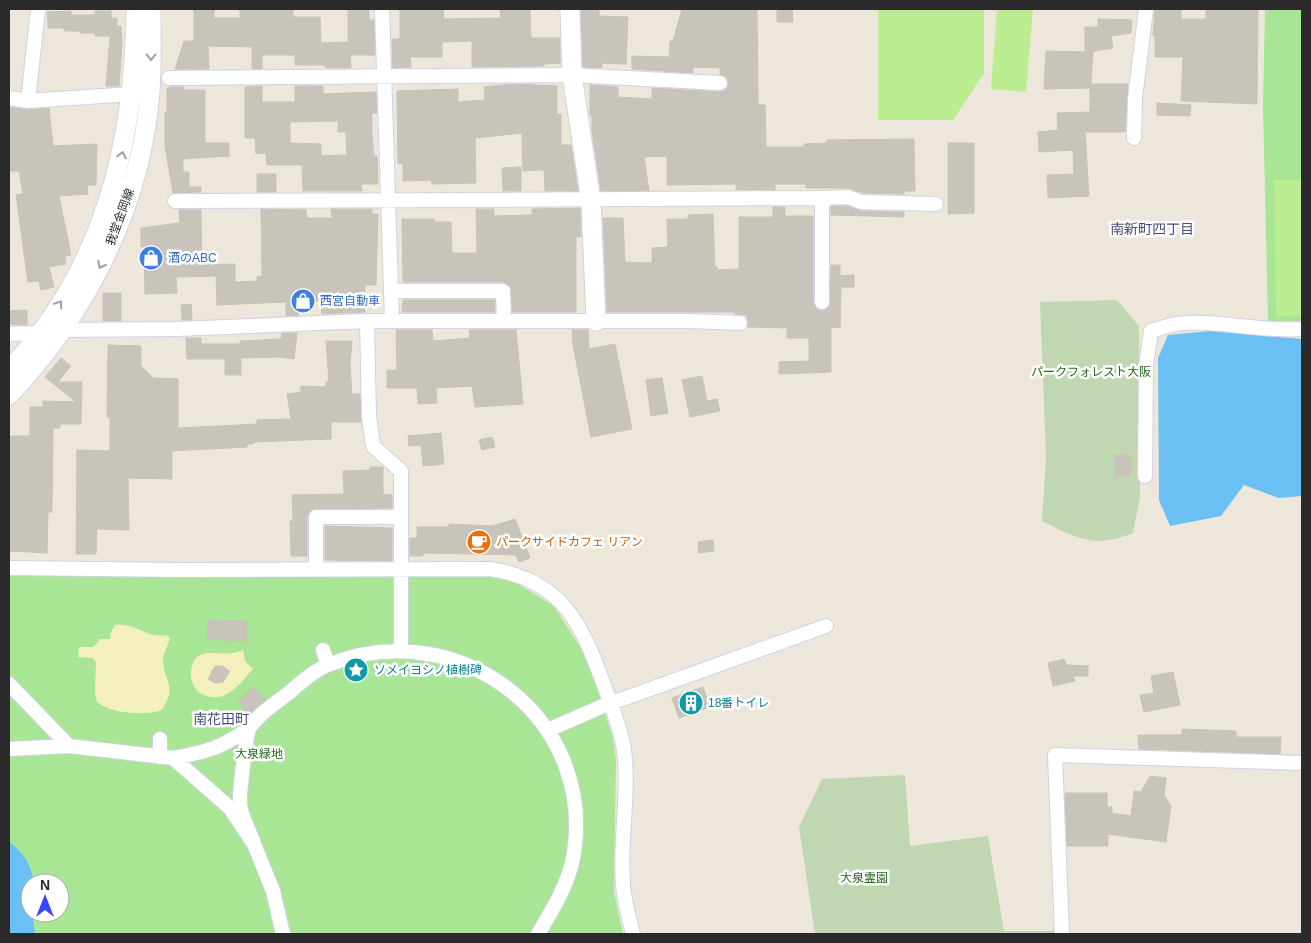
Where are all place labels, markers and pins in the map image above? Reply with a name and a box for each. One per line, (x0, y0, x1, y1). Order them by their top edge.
shop icon: 酒のABC (138, 245, 164, 271)
place label: 酒のABC (168, 251, 217, 265)
shop icon: 西宮自動車 (290, 288, 316, 314)
place label: 西宮自動車 (320, 294, 380, 308)
cafe icon: パークサイドカフェ リアン (466, 529, 492, 555)
place label: パークサイドカフェ リアン (496, 535, 643, 549)
place icon: ソメイヨシノ植樹碑 (343, 657, 369, 683)
place label: ソメイヨシノ植樹碑 (374, 663, 482, 677)
building icon: 18番トイレ (678, 690, 704, 716)
place label: 18番トイレ (708, 696, 769, 710)

